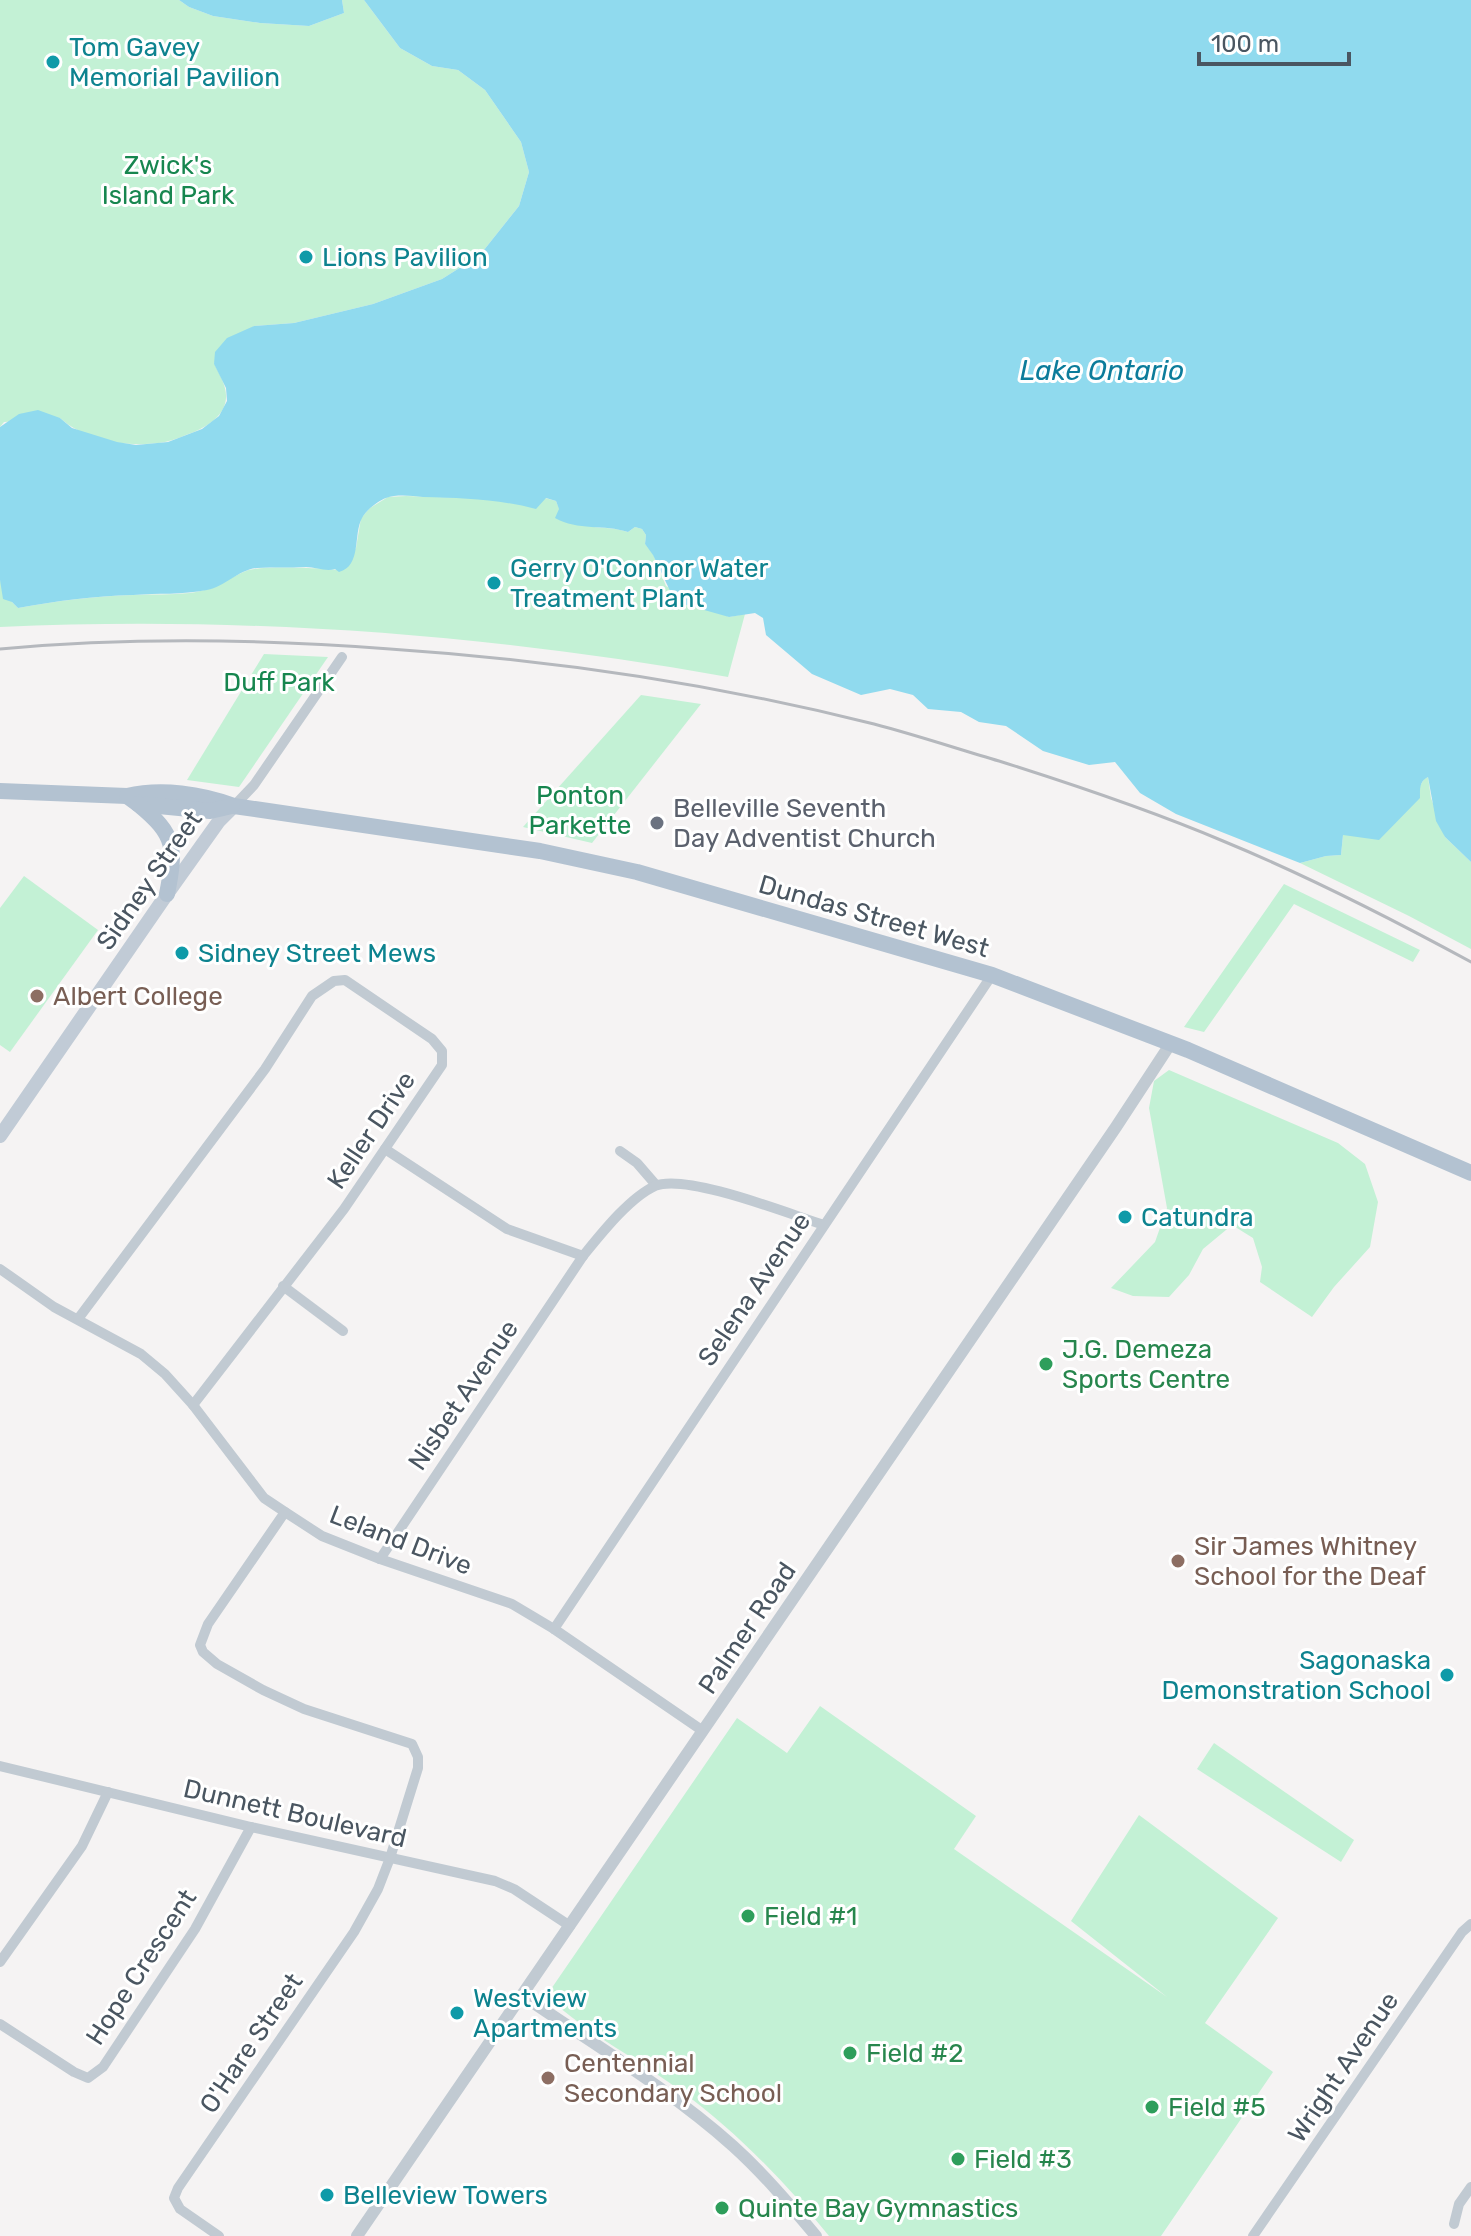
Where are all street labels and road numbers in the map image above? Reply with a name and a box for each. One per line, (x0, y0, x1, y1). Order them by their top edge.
street label: Sidney Street (90, 805, 209, 956)
street label: Dundas Street West (755, 869, 993, 964)
street label: Keller Drive (321, 1066, 422, 1195)
street label: Selena Avenue (692, 1207, 817, 1372)
street label: Nisbet Avenue (402, 1314, 525, 1476)
street label: Leland Drive (325, 1499, 476, 1582)
street label: Palmer Road (692, 1557, 803, 1700)
street label: Dunnett Boulevard (180, 1773, 409, 1854)
street label: Hope Crescent (80, 1884, 203, 2051)
street label: O'Hare Street (193, 1967, 310, 2119)
street label: Wright Avenue (1282, 1986, 1405, 2148)

